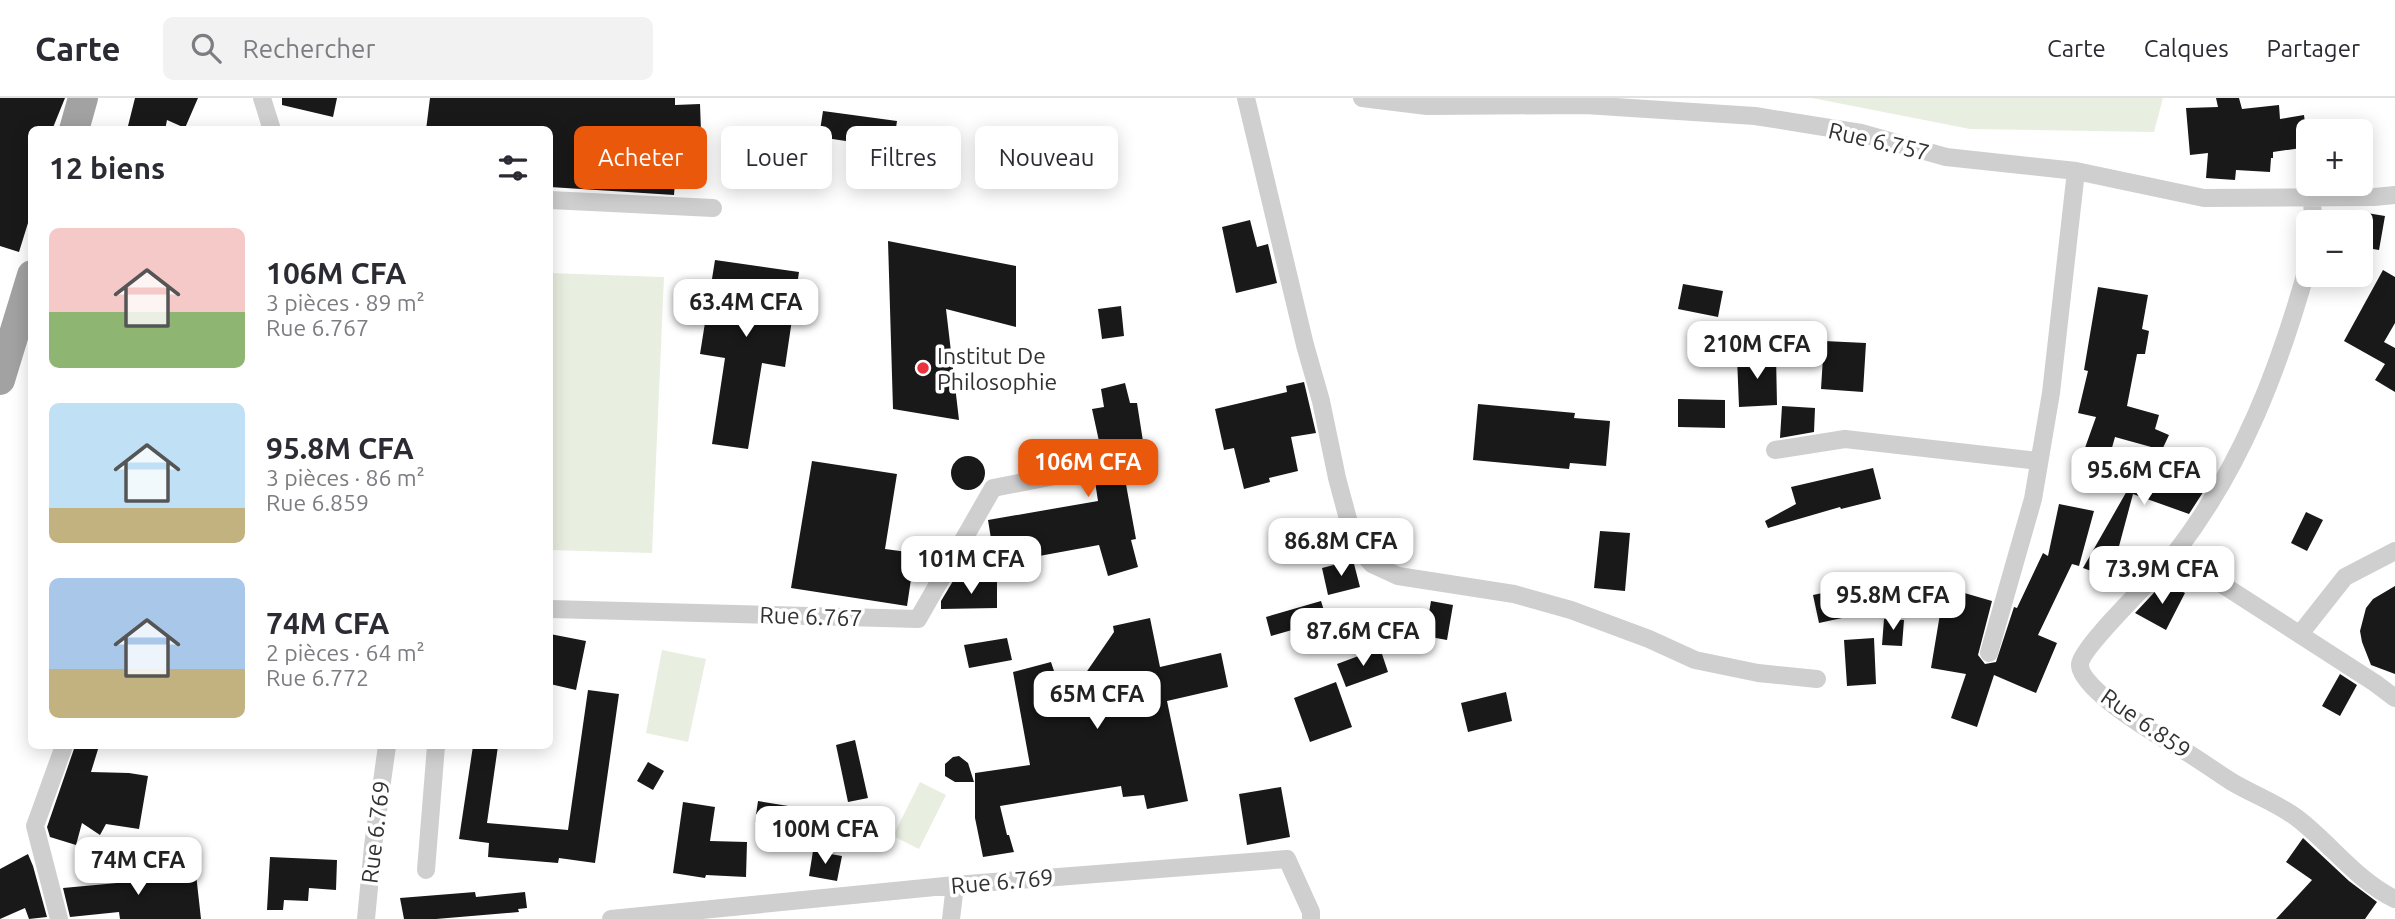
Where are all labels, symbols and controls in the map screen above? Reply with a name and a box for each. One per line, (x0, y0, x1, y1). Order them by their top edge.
search box (163, 17, 653, 80)
icon: search (187, 29, 225, 67)
text: Carte (35, 30, 121, 67)
text: Rechercher (243, 34, 375, 63)
text: Carte (2047, 35, 2106, 62)
text: Calques (2144, 35, 2229, 62)
text: Partager (2267, 35, 2360, 62)
street label: Rue 6.757 (1826, 117, 1932, 165)
map controls (2296, 119, 2373, 287)
button: + (2296, 119, 2373, 196)
chip: Acheter (574, 126, 707, 189)
chip: Louer (721, 126, 832, 189)
chip: Filtres (846, 126, 961, 189)
chip: Nouveau (975, 126, 1118, 189)
icon: filters (494, 149, 532, 187)
text: 12 biens (49, 151, 165, 185)
button: − (2296, 210, 2373, 287)
icon: home (105, 256, 189, 340)
text: 106M CFA (266, 256, 406, 290)
pin: 63.4M CFA (666, 280, 826, 339)
text: 63.4M CFA (689, 289, 803, 314)
text: 3 pièces · 89 m² (266, 290, 425, 315)
text: Rue 6.767 (266, 315, 369, 340)
pin: 210M CFA (1685, 322, 1829, 381)
text: 210M CFA (1703, 331, 1811, 356)
place label: Institut De Philosophie (937, 343, 1057, 394)
marker: Institut De Philosophie (915, 360, 931, 376)
icon: home (105, 431, 189, 515)
text: 95.8M CFA (266, 431, 414, 465)
pin: 106M CFA (1016, 440, 1160, 499)
pin: 95.6M CFA (2064, 448, 2224, 507)
text: 106M CFA (1034, 449, 1142, 474)
text: 95.6M CFA (2087, 457, 2201, 482)
text: 3 pièces · 86 m² (266, 465, 425, 490)
text: Rue 6.859 (266, 490, 369, 515)
pin: 86.8M CFA (1261, 518, 1421, 578)
text: 86.8M CFA (1284, 528, 1398, 553)
pin: 101M CFA (899, 536, 1043, 596)
text: 101M CFA (917, 546, 1025, 571)
pin: 73.9M CFA (2082, 546, 2242, 606)
text: 73.9M CFA (2105, 556, 2219, 581)
pin: 95.8M CFA (1813, 573, 1973, 632)
text: 95.8M CFA (1836, 582, 1950, 607)
street label: Rue 6.767 (759, 602, 863, 630)
icon: home (105, 606, 189, 690)
text: 74M CFA (266, 606, 389, 640)
pin: 87.6M CFA (1283, 608, 1443, 668)
text: 87.6M CFA (1306, 618, 1420, 643)
text: 2 pièces · 64 m² (266, 640, 425, 665)
text: Rue 6.772 (266, 665, 369, 690)
pin: 65M CFA (1032, 672, 1162, 731)
text: 65M CFA (1050, 681, 1144, 706)
street label: Rue 6.859 (2097, 683, 2195, 763)
street label: Rue 6.769 (356, 779, 394, 885)
pin: 100M CFA (753, 806, 897, 866)
text: 100M CFA (771, 816, 879, 841)
pin: 74M CFA (73, 838, 203, 897)
text: 74M CFA (91, 847, 185, 872)
street label: Rue 6.769 (950, 864, 1054, 898)

